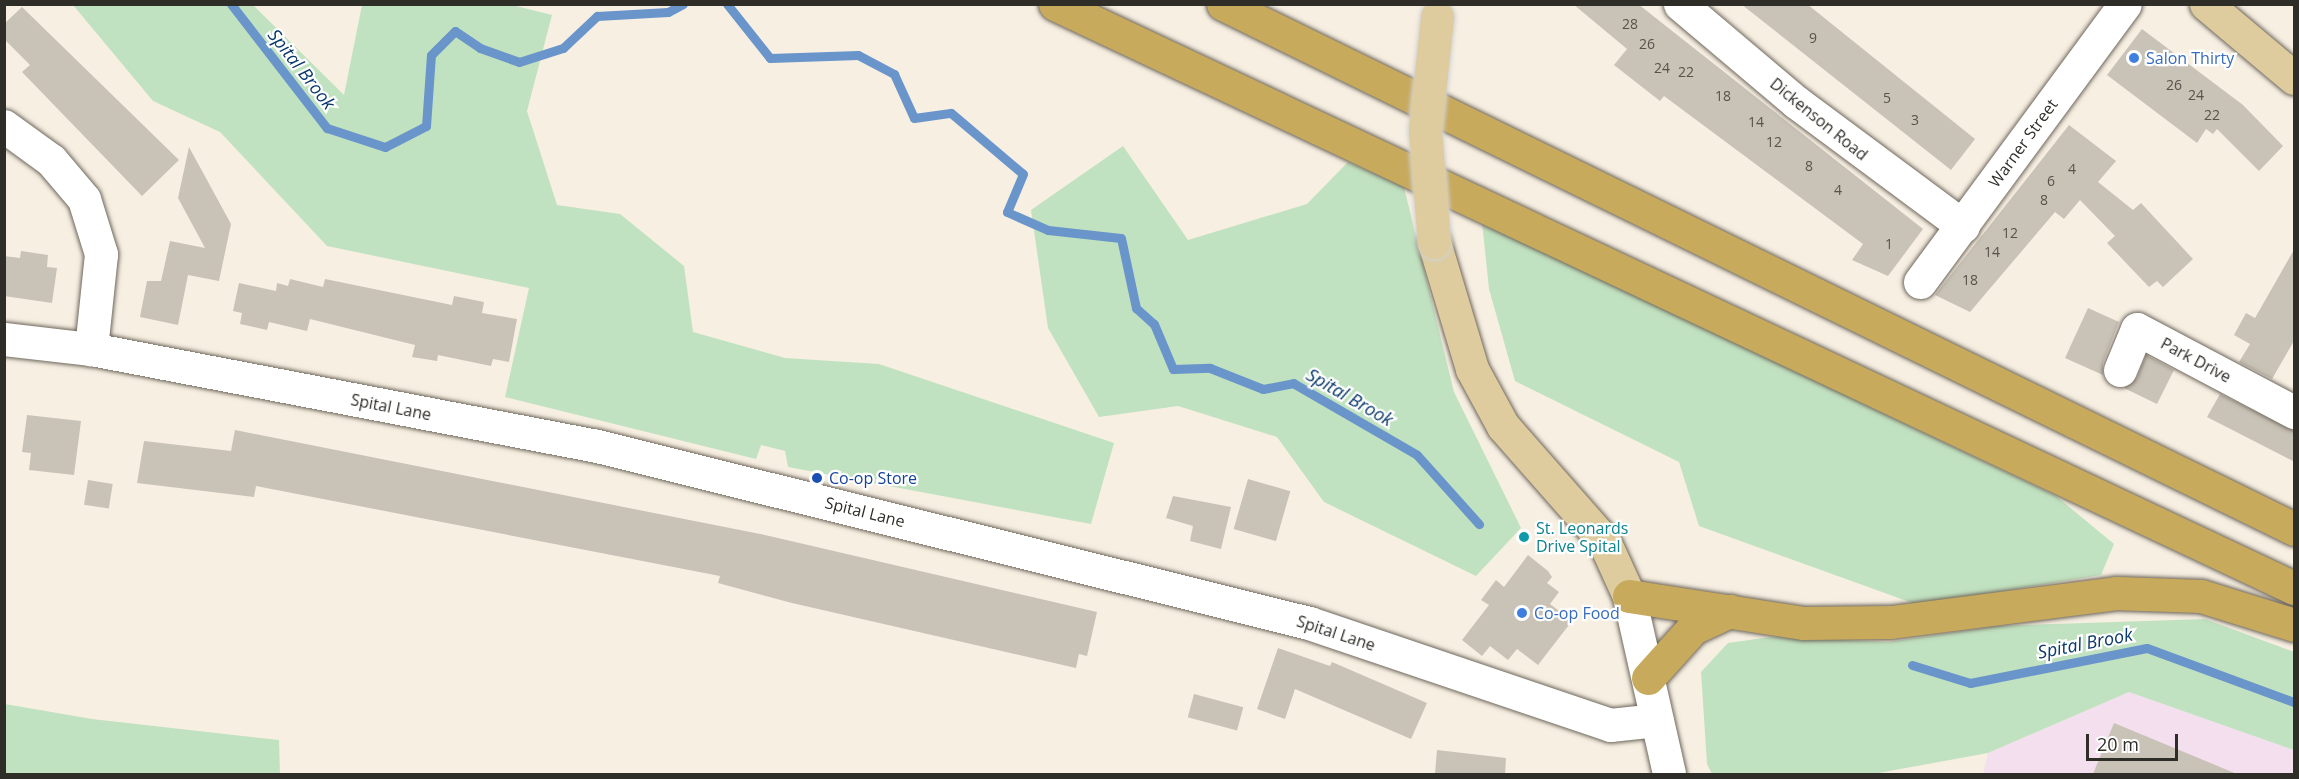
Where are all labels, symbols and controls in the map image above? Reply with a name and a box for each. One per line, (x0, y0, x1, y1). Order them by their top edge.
house number: 28 (1622, 16, 1638, 32)
water label: Spital Brook (264, 24, 340, 114)
house number: 9 (1809, 30, 1817, 46)
house number: 26 (1639, 36, 1655, 52)
place label: Salon Thirty (2146, 48, 2234, 68)
marker: Salon Thirty (2127, 51, 2141, 65)
house number: 24 (1654, 60, 1670, 76)
house number: 22 (1678, 64, 1694, 80)
street label: Dickenson Road (1766, 74, 1872, 164)
house number: 26 (2166, 77, 2182, 93)
house number: 24 (2188, 87, 2204, 103)
house number: 18 (1715, 88, 1731, 104)
house number: 5 (1883, 90, 1891, 106)
street label: Warner Street (1985, 95, 2061, 191)
house number: 22 (2204, 107, 2220, 123)
house number: 3 (1911, 112, 1919, 128)
house number: 14 (1748, 114, 1764, 130)
house number: 12 (1766, 134, 1782, 150)
house number: 8 (1805, 158, 1813, 174)
house number: 4 (2068, 161, 2076, 177)
house number: 6 (2047, 173, 2055, 189)
house number: 4 (1834, 182, 1842, 198)
house number: 8 (2040, 192, 2048, 208)
house number: 12 (2002, 225, 2018, 241)
house number: 1 (1885, 236, 1893, 252)
house number: 14 (1984, 244, 2000, 260)
house number: 18 (1962, 272, 1978, 288)
street label: Park Drive (2158, 334, 2234, 386)
water label: Spital Brook (1303, 364, 1397, 430)
street label: Spital Lane (349, 390, 433, 424)
place label: Co-op Store (829, 468, 917, 488)
marker: Co-op Store (810, 471, 824, 485)
street label: Spital Lane (823, 493, 907, 531)
place label: St. Leonards Drive Spital (1536, 518, 1628, 556)
marker: St. Leonards Drive Spital (1517, 530, 1531, 544)
place label: Co-op Food (1534, 603, 1620, 623)
marker: Co-op Food (1515, 606, 1529, 620)
street label: Spital Lane (1294, 611, 1378, 655)
water label: Spital Brook (2036, 623, 2134, 663)
scale bar (2089, 722, 2180, 760)
text: 20 m (2097, 732, 2139, 756)

